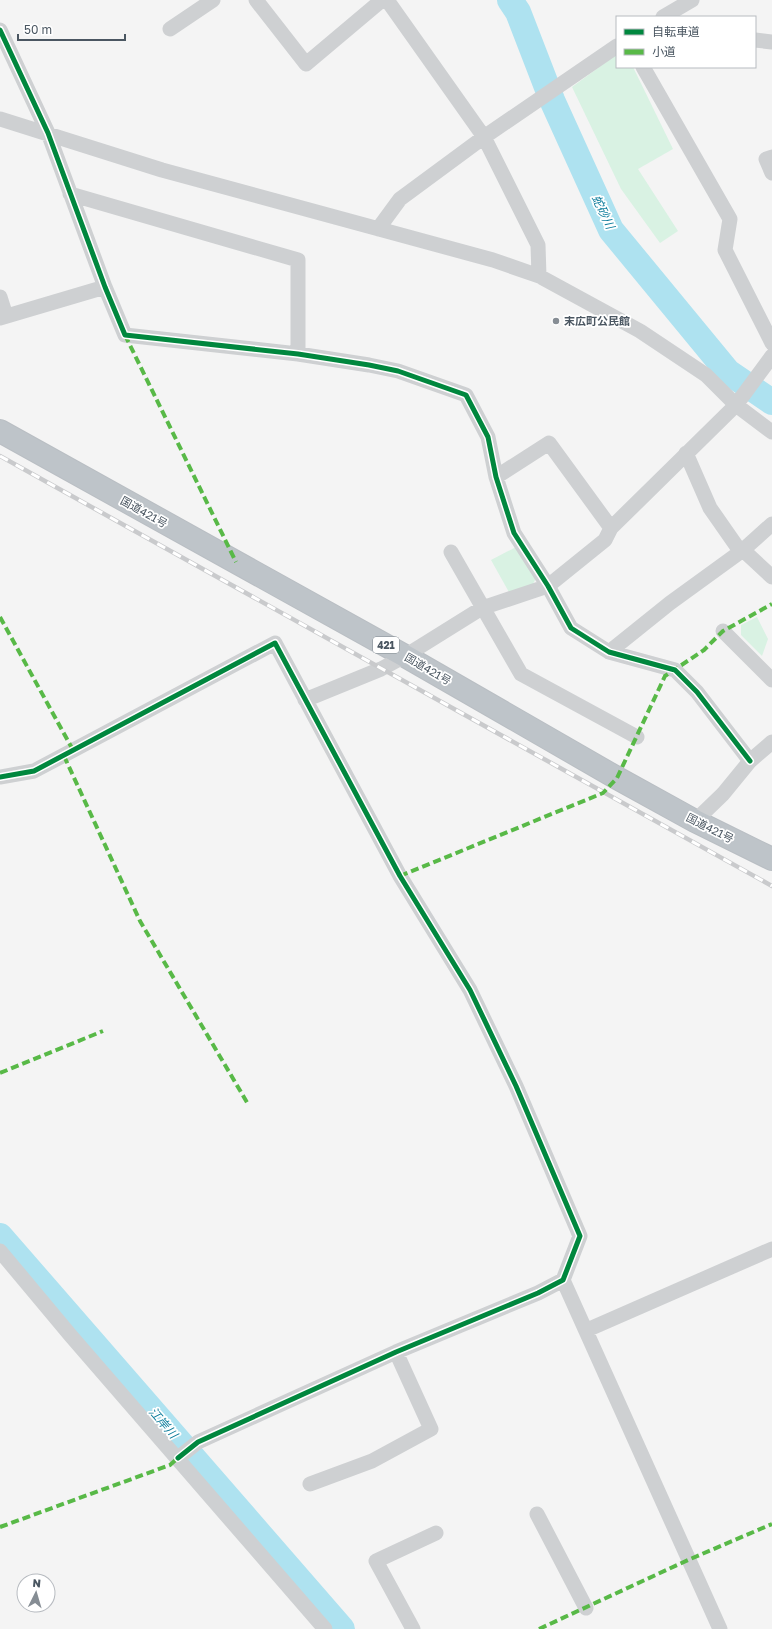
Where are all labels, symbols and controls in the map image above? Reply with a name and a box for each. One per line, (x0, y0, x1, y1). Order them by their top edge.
scale bar (18, 16, 125, 42)
legend (616, 16, 756, 68)
text: 50 m (24, 22, 52, 37)
text: 自転車道 (652, 24, 700, 39)
text: 小道 (652, 44, 676, 59)
water label: 蛇砂川 (589, 192, 619, 233)
place label: 末広町公民館 (564, 314, 630, 327)
marker: 末広町公民館 (551, 316, 561, 326)
street label: 国道421号 (119, 493, 170, 530)
road number: 421 (373, 637, 399, 653)
street label: 国道421号 (403, 650, 454, 687)
street label: 国道421号 (684, 810, 736, 845)
water label: 江岸川 (146, 1404, 182, 1443)
north arrow (16, 1573, 56, 1613)
text: N (32, 1576, 42, 1589)

